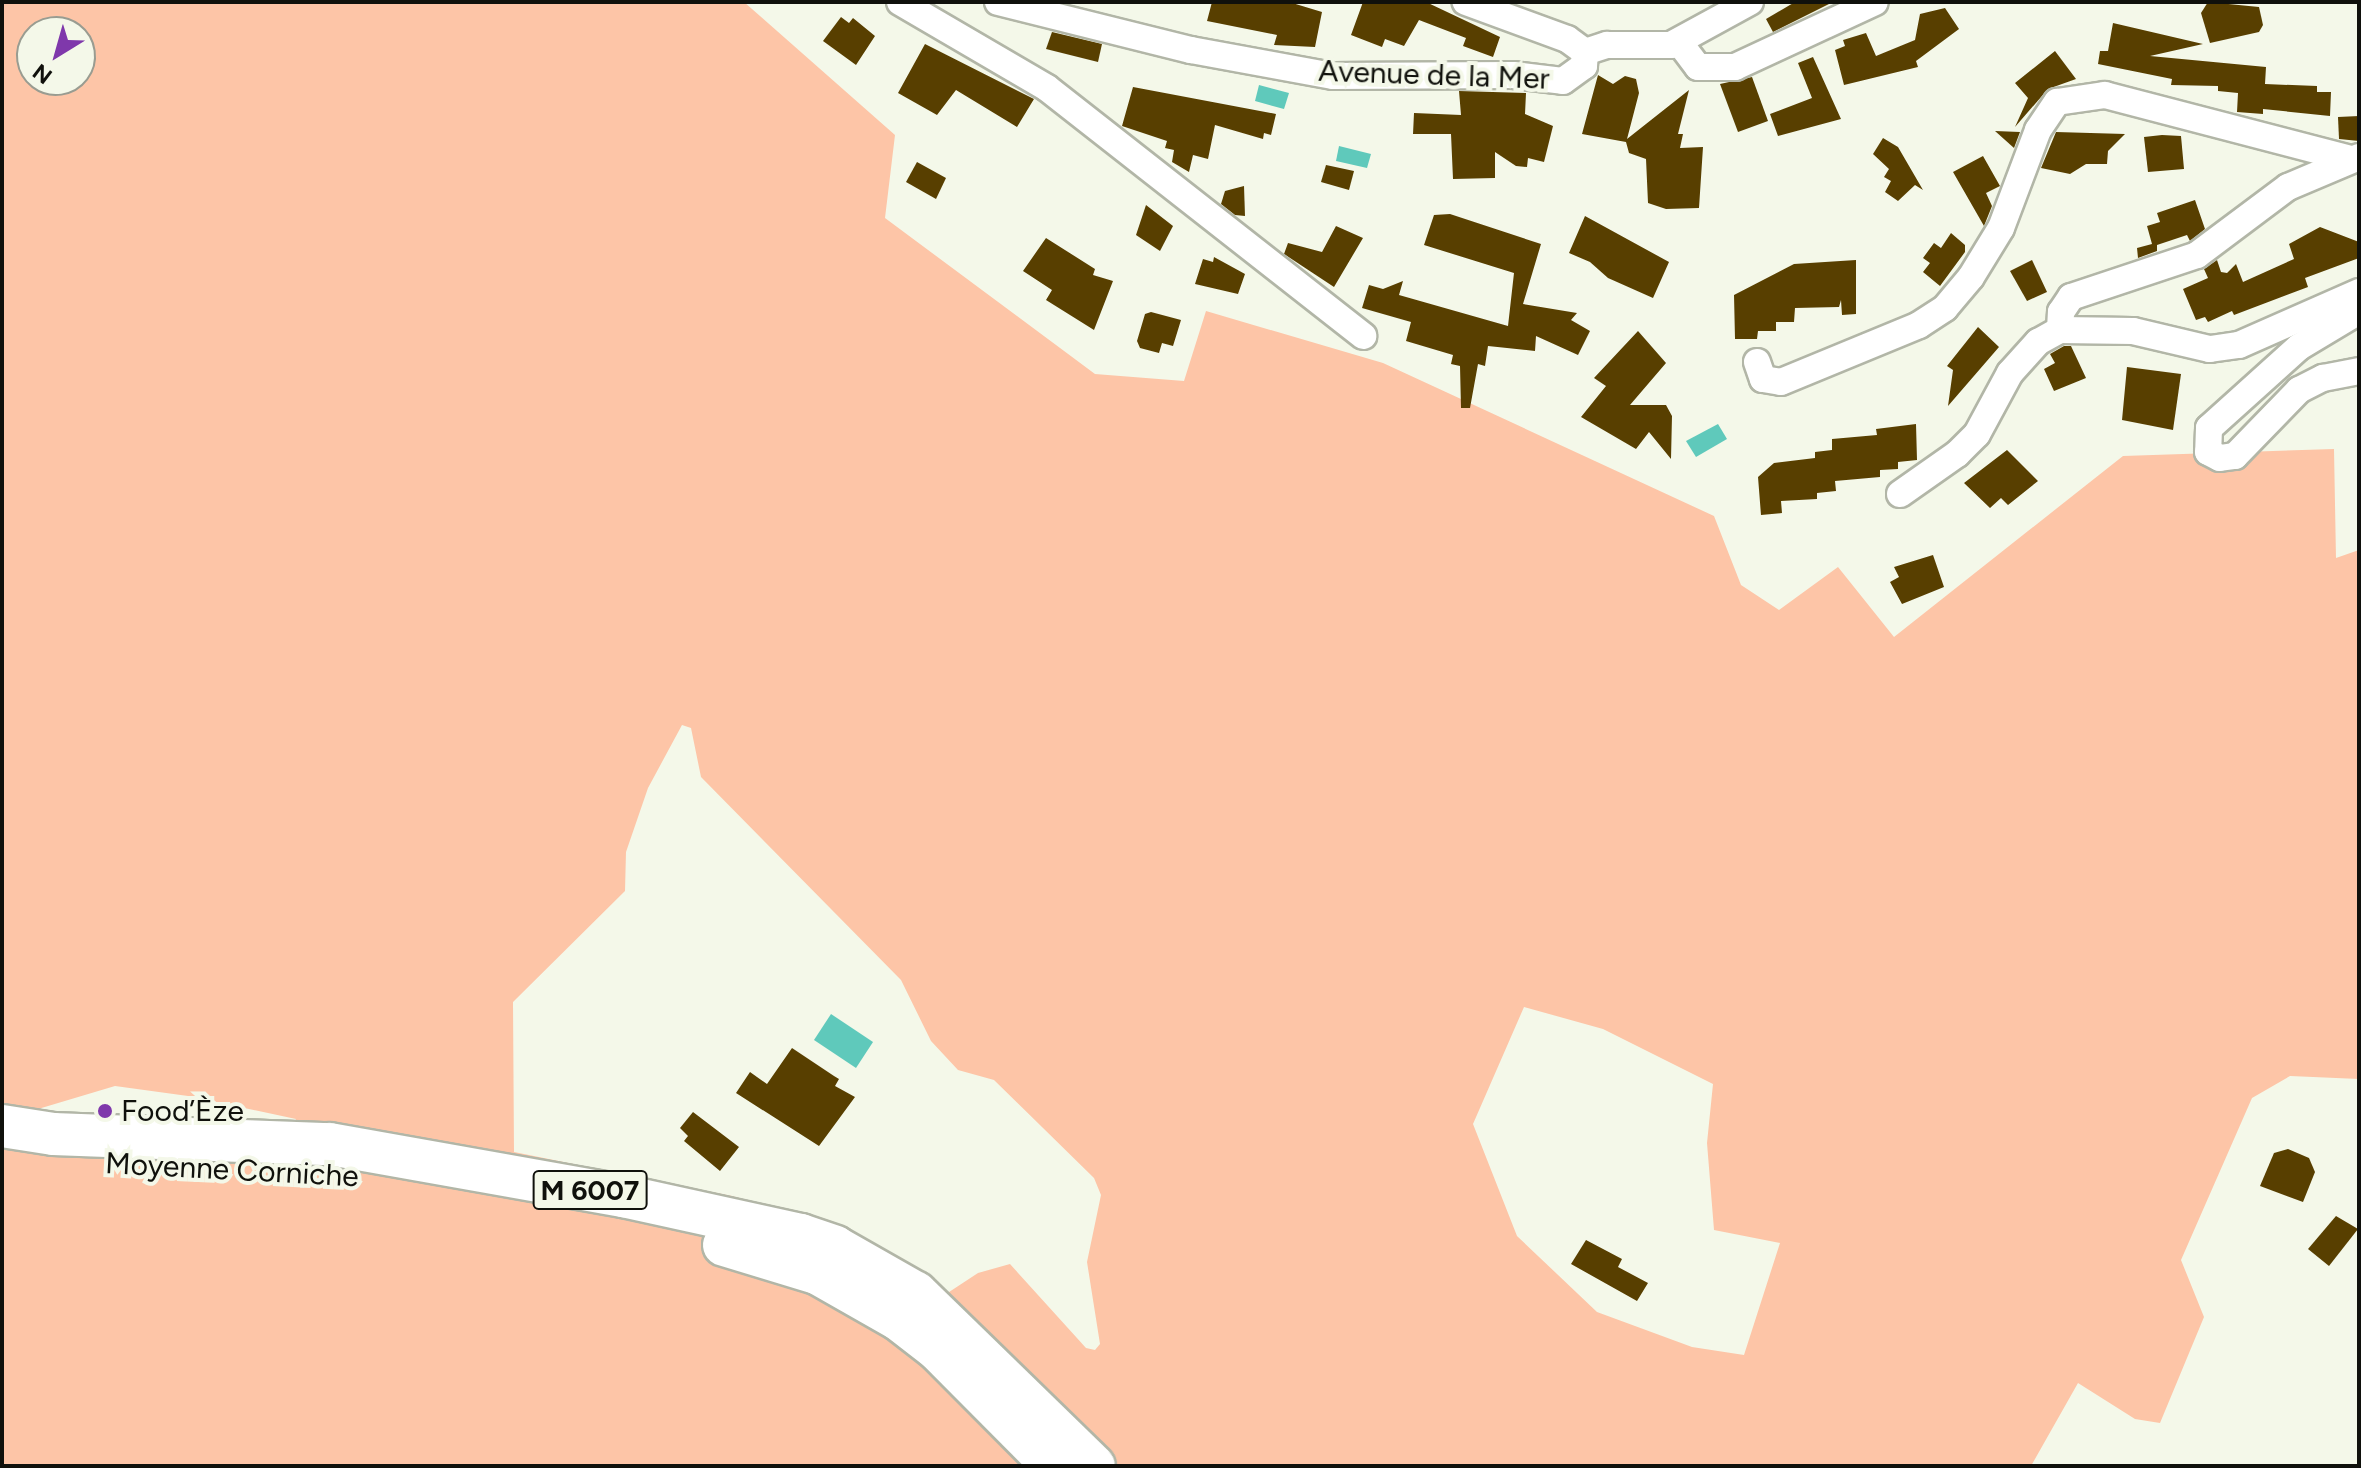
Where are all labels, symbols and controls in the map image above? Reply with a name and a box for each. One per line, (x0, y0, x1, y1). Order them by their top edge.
north arrow (16, 16, 96, 96)
street label: Avenue de la Mer (1318, 53, 1550, 97)
text: N (28, 58, 57, 90)
place label: Food’Èze (121, 1093, 244, 1129)
marker: Food’Èze (96, 1102, 114, 1120)
street label: Moyenne Corniche (104, 1145, 360, 1195)
road number: M 6007 (532, 1166, 648, 1214)

